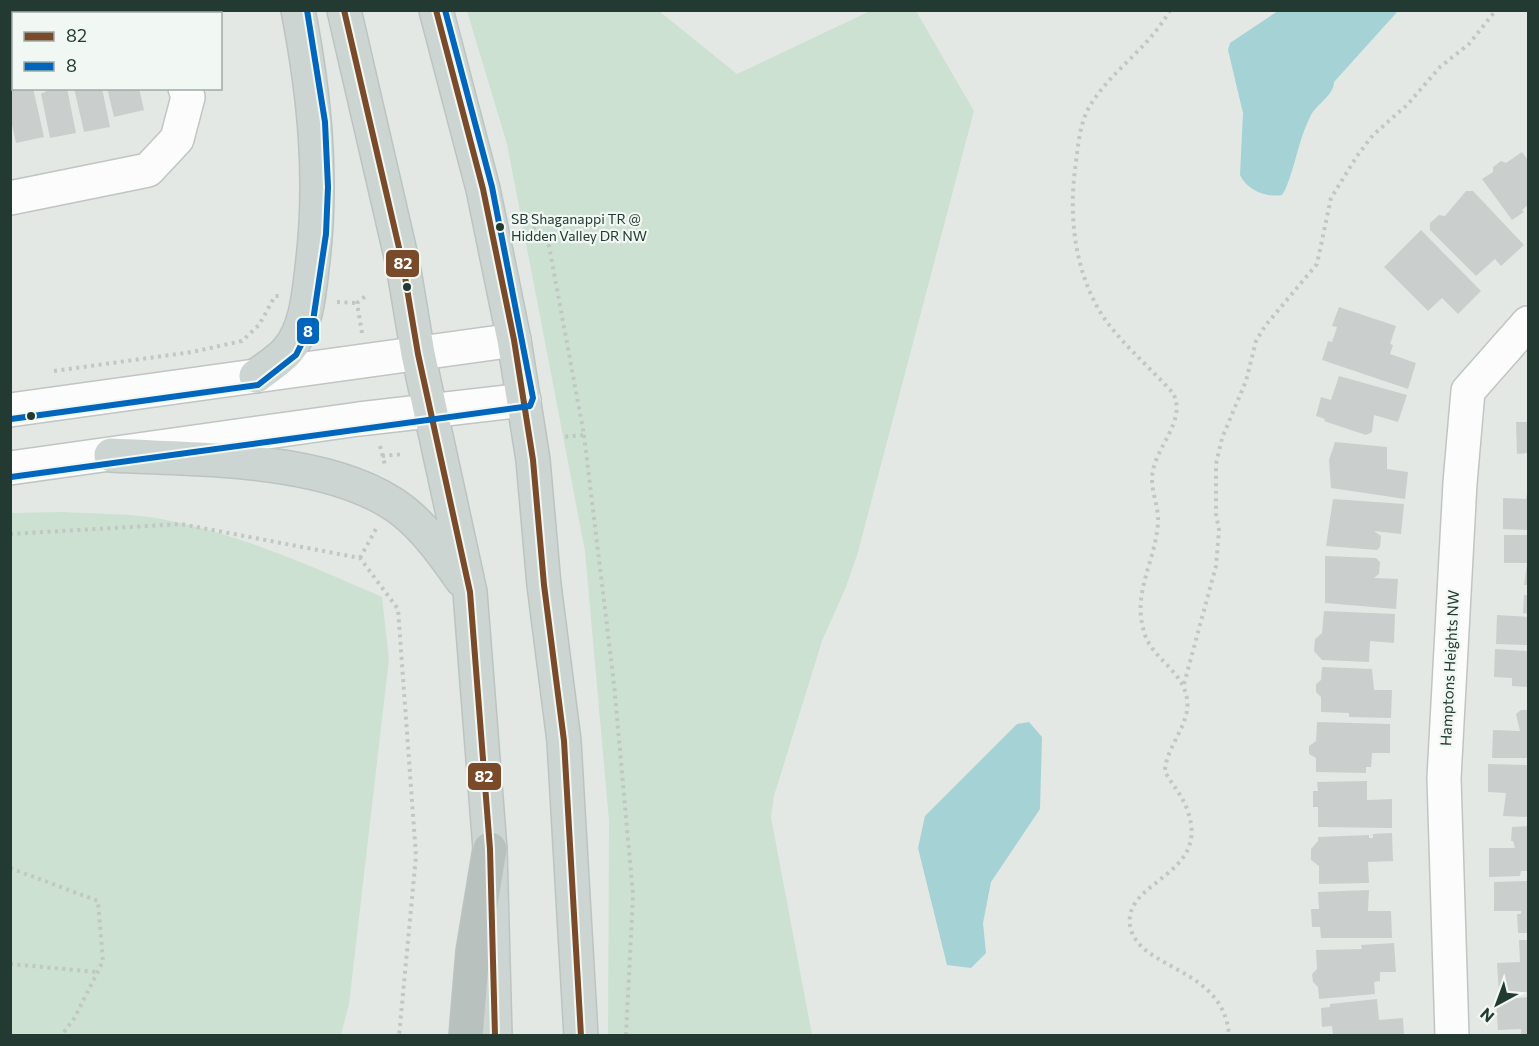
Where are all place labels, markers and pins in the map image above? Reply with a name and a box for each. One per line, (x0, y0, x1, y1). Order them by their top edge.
place label: SB Shaganappi TR @ Hidden Valley DR NW (511, 210, 647, 244)
marker: SB Shaganappi TR @ Hidden Valley DR NW (494, 221, 506, 233)
unlabelled marker (401, 281, 413, 293)
unlabelled marker (25, 410, 37, 422)

